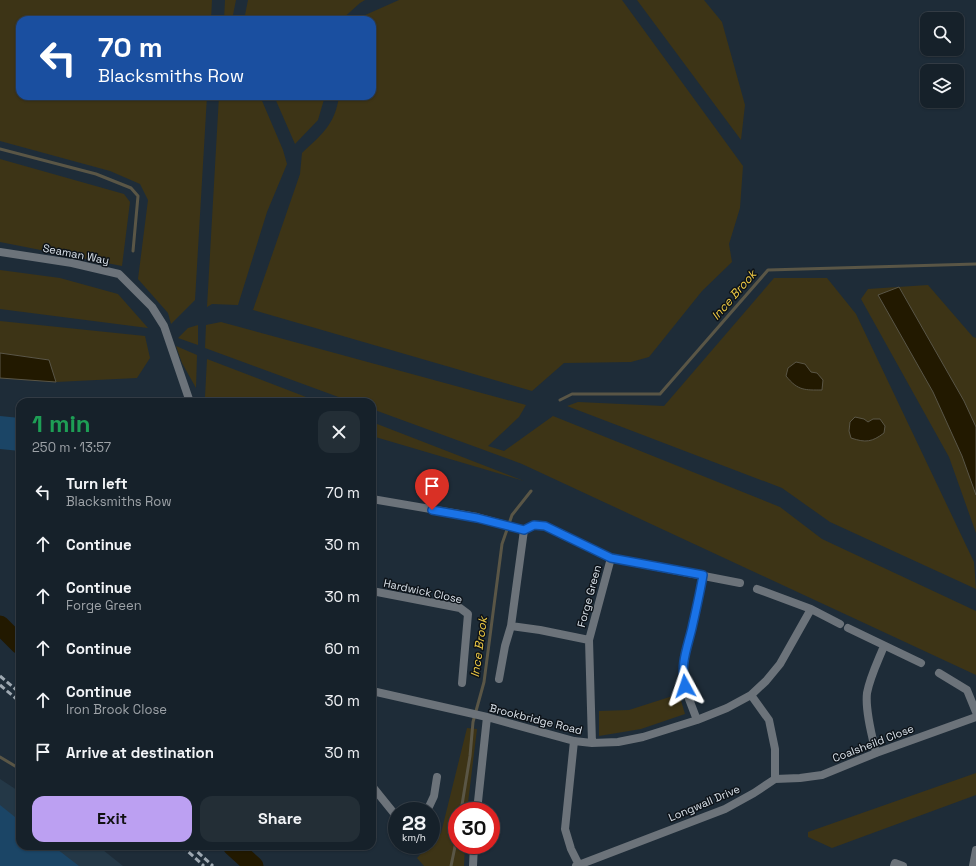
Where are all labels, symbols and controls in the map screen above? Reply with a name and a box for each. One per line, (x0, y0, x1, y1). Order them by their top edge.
map controls (920, 12, 964, 108)
button: search (920, 12, 964, 56)
text: 70 m (98, 29, 163, 65)
icon: left (32, 32, 84, 84)
text: Blacksmiths Row (98, 64, 244, 87)
button: layers (920, 64, 964, 108)
street label: Seaman Way (42, 241, 110, 267)
water label: Ince Brook (708, 266, 761, 323)
text: 1 min (32, 408, 91, 439)
button: close (318, 411, 360, 453)
text: 250 m · 13:57 (32, 439, 111, 456)
pin (415, 469, 449, 510)
text: Turn left (66, 474, 128, 493)
icon: arrive (421, 475, 443, 497)
icon: left (32, 481, 54, 503)
text: 70 m (325, 483, 360, 502)
text: Blacksmiths Row (66, 493, 172, 510)
icon: ahead (32, 533, 54, 555)
text: Continue (66, 535, 132, 554)
text: 30 m (325, 535, 360, 554)
street label: Forge Green (574, 563, 604, 629)
street label: Hardwick Close (382, 576, 464, 606)
text: Continue (66, 578, 132, 597)
icon: ahead (32, 585, 54, 607)
text: 30 m (325, 587, 360, 606)
text: Forge Green (66, 597, 142, 614)
water label: Ince Brook (467, 614, 491, 678)
icon: ahead (32, 637, 54, 659)
text: Continue (66, 639, 132, 658)
text: 60 m (324, 639, 360, 658)
position arrow (664, 665, 706, 707)
text: Continue (66, 682, 132, 701)
icon: ahead (32, 689, 54, 711)
text: 30 m (325, 691, 360, 710)
text: Iron Brook Close (66, 701, 167, 718)
street label: Brookbridge Road (488, 701, 584, 737)
street label: Coalsheild Close (830, 721, 916, 765)
icon: arrive (32, 741, 54, 763)
text: Arrive at destination (66, 743, 214, 762)
text: 30 m (325, 743, 360, 762)
street label: Longwall Drive (666, 782, 742, 824)
button: Exit (32, 796, 192, 842)
button: Share (200, 796, 360, 842)
speed limit sign: 30 (448, 802, 500, 854)
text: 28 (402, 810, 426, 836)
text: km/h (402, 831, 426, 844)

